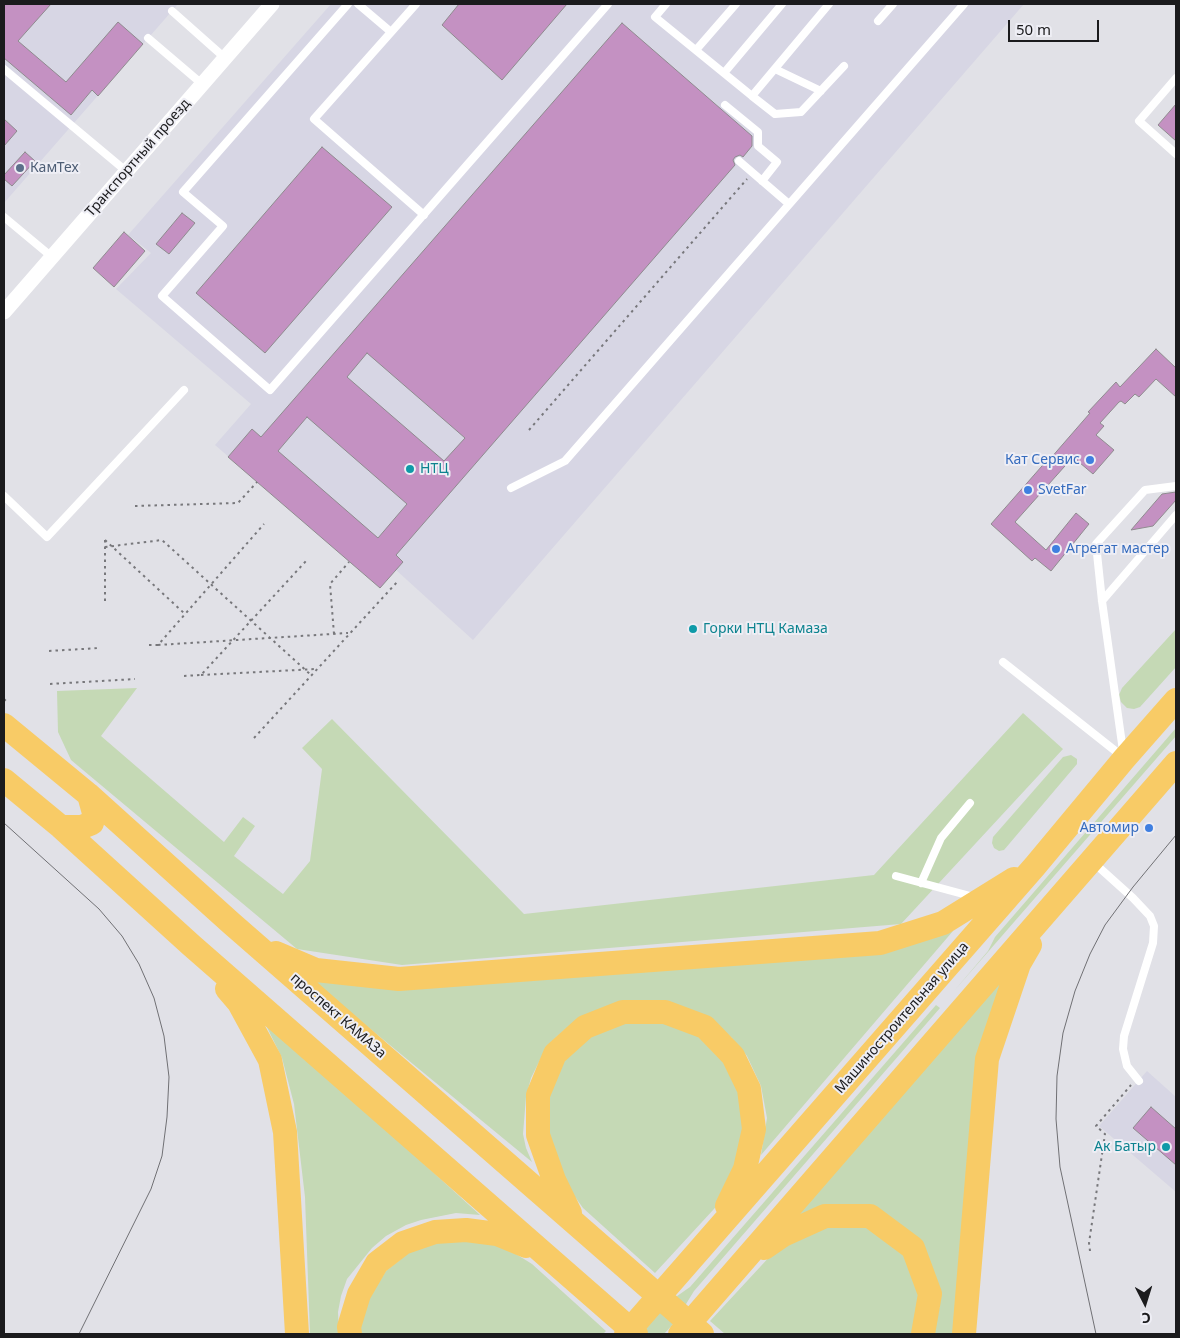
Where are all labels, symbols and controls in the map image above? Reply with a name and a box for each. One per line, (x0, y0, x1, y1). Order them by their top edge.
scale bar (1010, 10, 1101, 42)
text: 50 m (1016, 19, 1051, 39)
street label: Транспортный проезд (82, 96, 194, 220)
place label: КамТех (30, 160, 79, 176)
marker: КамТех (14, 162, 26, 174)
place label: Кат Сервис (1005, 452, 1080, 468)
marker: Кат Сервис (1084, 454, 1096, 466)
place label: НТЦ (420, 461, 449, 477)
marker: НТЦ (404, 463, 416, 475)
place label: SvetFar (1038, 482, 1087, 498)
marker: SvetFar (1022, 484, 1034, 496)
place label: Агрегат мастер (1066, 541, 1169, 557)
marker: Агрегат мастер (1050, 543, 1062, 555)
place label: Горки НТЦ Камаза (703, 621, 828, 637)
marker: Горки НТЦ Камаза (687, 623, 699, 635)
place label: Автомир (1080, 820, 1139, 836)
marker: Автомир (1143, 822, 1155, 834)
street label: Машиностроительная улица (832, 939, 972, 1097)
street label: проспект КАМАЗа (287, 970, 389, 1062)
place label: Ак Батыр (1094, 1139, 1156, 1155)
marker: Ак Батыр (1160, 1141, 1172, 1153)
north arrow (1120, 1278, 1170, 1328)
text: С (1141, 1309, 1152, 1328)

